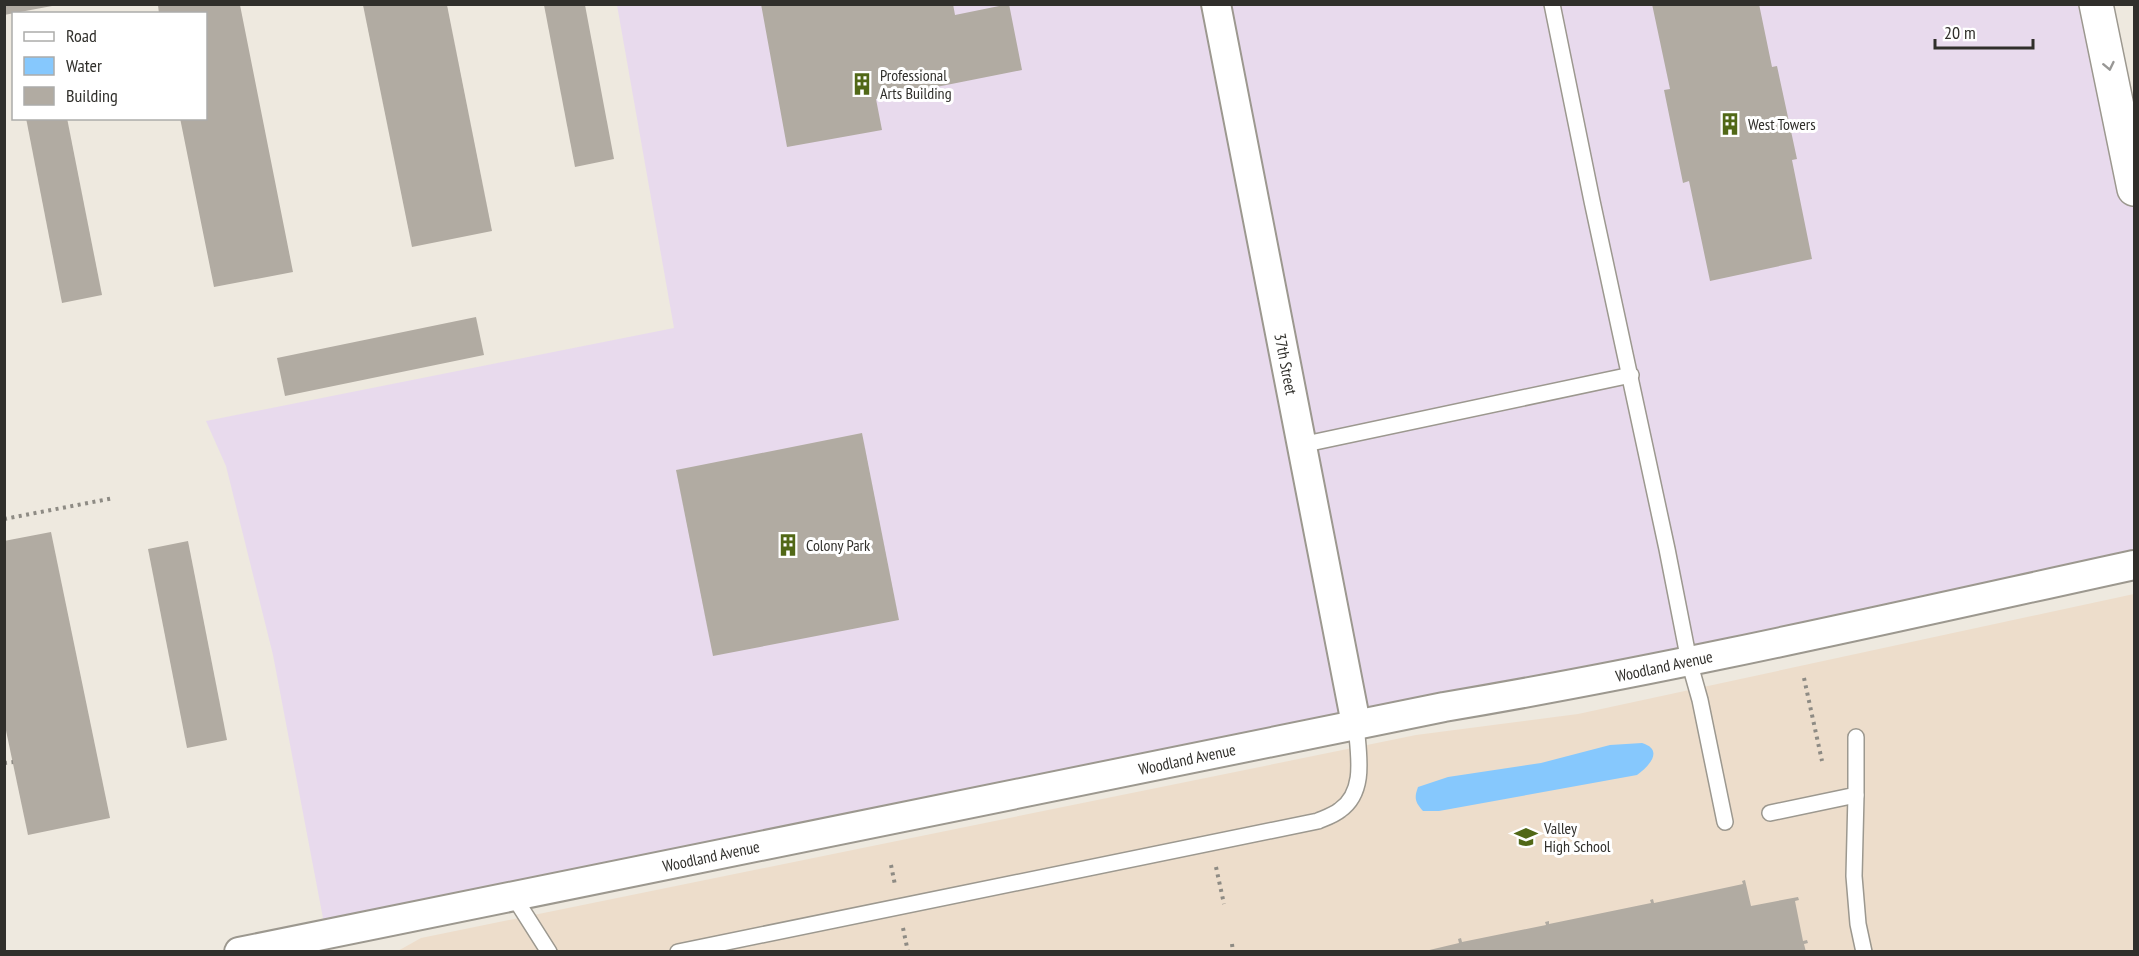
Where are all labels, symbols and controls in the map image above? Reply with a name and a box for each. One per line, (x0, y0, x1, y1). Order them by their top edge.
legend (12, 12, 207, 120)
scale bar (1935, 12, 2032, 50)
text: 20 m (1944, 21, 1976, 44)
text: Road (66, 24, 97, 47)
text: Water (66, 54, 102, 77)
one-way arrow (2102, 61, 2115, 71)
place label: Professional Arts Building (880, 65, 952, 103)
building icon: Professional Arts Building (849, 71, 875, 97)
text: Building (66, 84, 118, 107)
building icon: West Towers (1717, 111, 1743, 137)
place label: West Towers (1748, 114, 1816, 134)
street label: 37th Street (1270, 332, 1302, 397)
building icon: Colony Park (775, 532, 801, 558)
place label: Colony Park (806, 535, 871, 555)
street label: Woodland Avenue (1614, 646, 1714, 686)
street label: Woodland Avenue (1137, 739, 1237, 779)
place label: Valley High School (1543, 818, 1611, 856)
school or university icon: Valley High School (1513, 824, 1539, 850)
street label: Woodland Avenue (661, 836, 761, 876)

